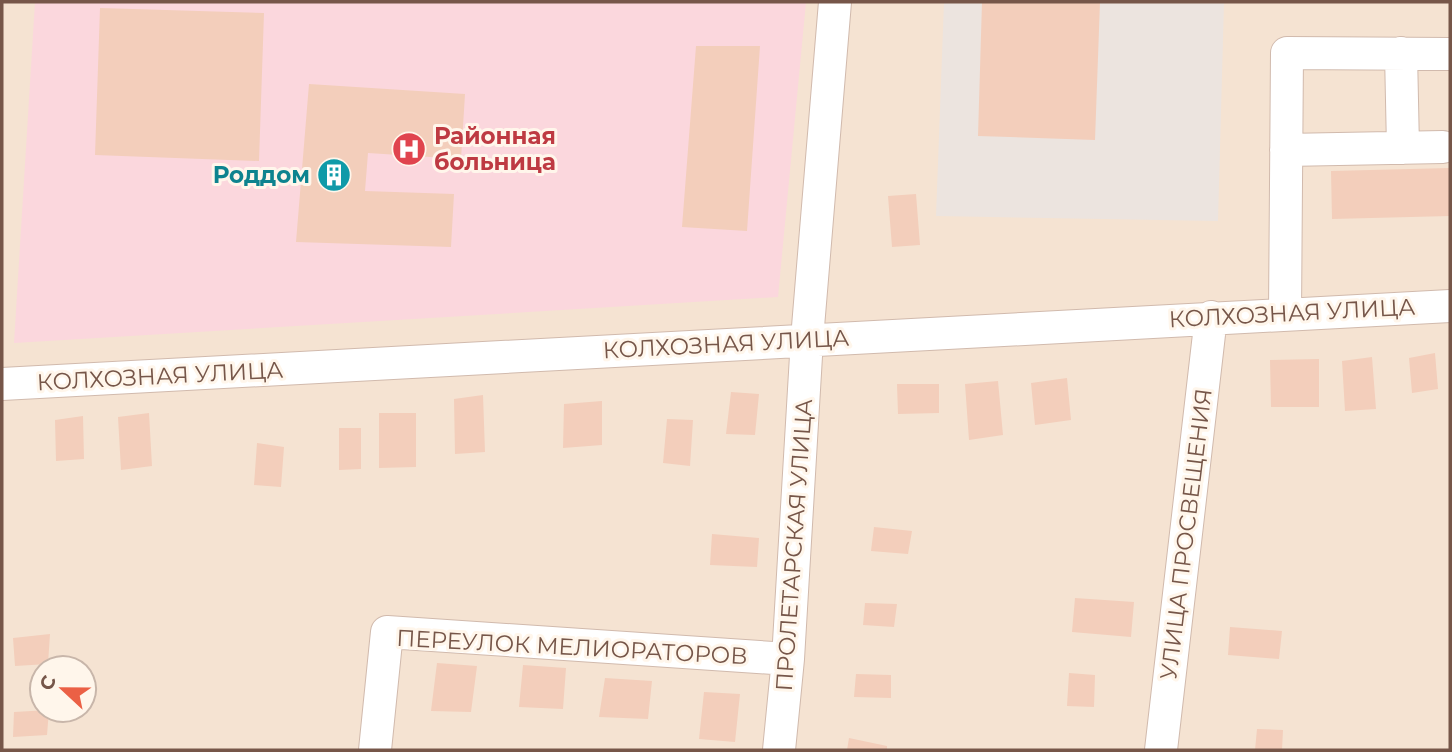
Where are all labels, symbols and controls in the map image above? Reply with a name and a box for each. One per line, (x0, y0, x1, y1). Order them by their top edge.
place label: Районная больница (434, 122, 556, 176)
hospital icon: Районная больница (390, 130, 428, 168)
building icon: Роддом (315, 156, 353, 194)
place label: Роддом (213, 161, 310, 189)
street label: КОЛХОЗНАЯ УЛИЦА (1168, 293, 1416, 333)
street label: КОЛХОЗНАЯ УЛИЦА (602, 324, 850, 364)
street label: КОЛХОЗНАЯ УЛИЦА (36, 356, 284, 396)
street label: УЛИЦА ПРОСВЕЩЕНИЯ (1154, 387, 1218, 681)
street label: ПРОЛЕТАРСКАЯ УЛИЦА (770, 398, 818, 692)
street label: ПЕРЕУЛОК МЕЛИОРАТОРОВ (396, 624, 748, 670)
north arrow (28, 654, 98, 724)
text: С (34, 672, 61, 694)

